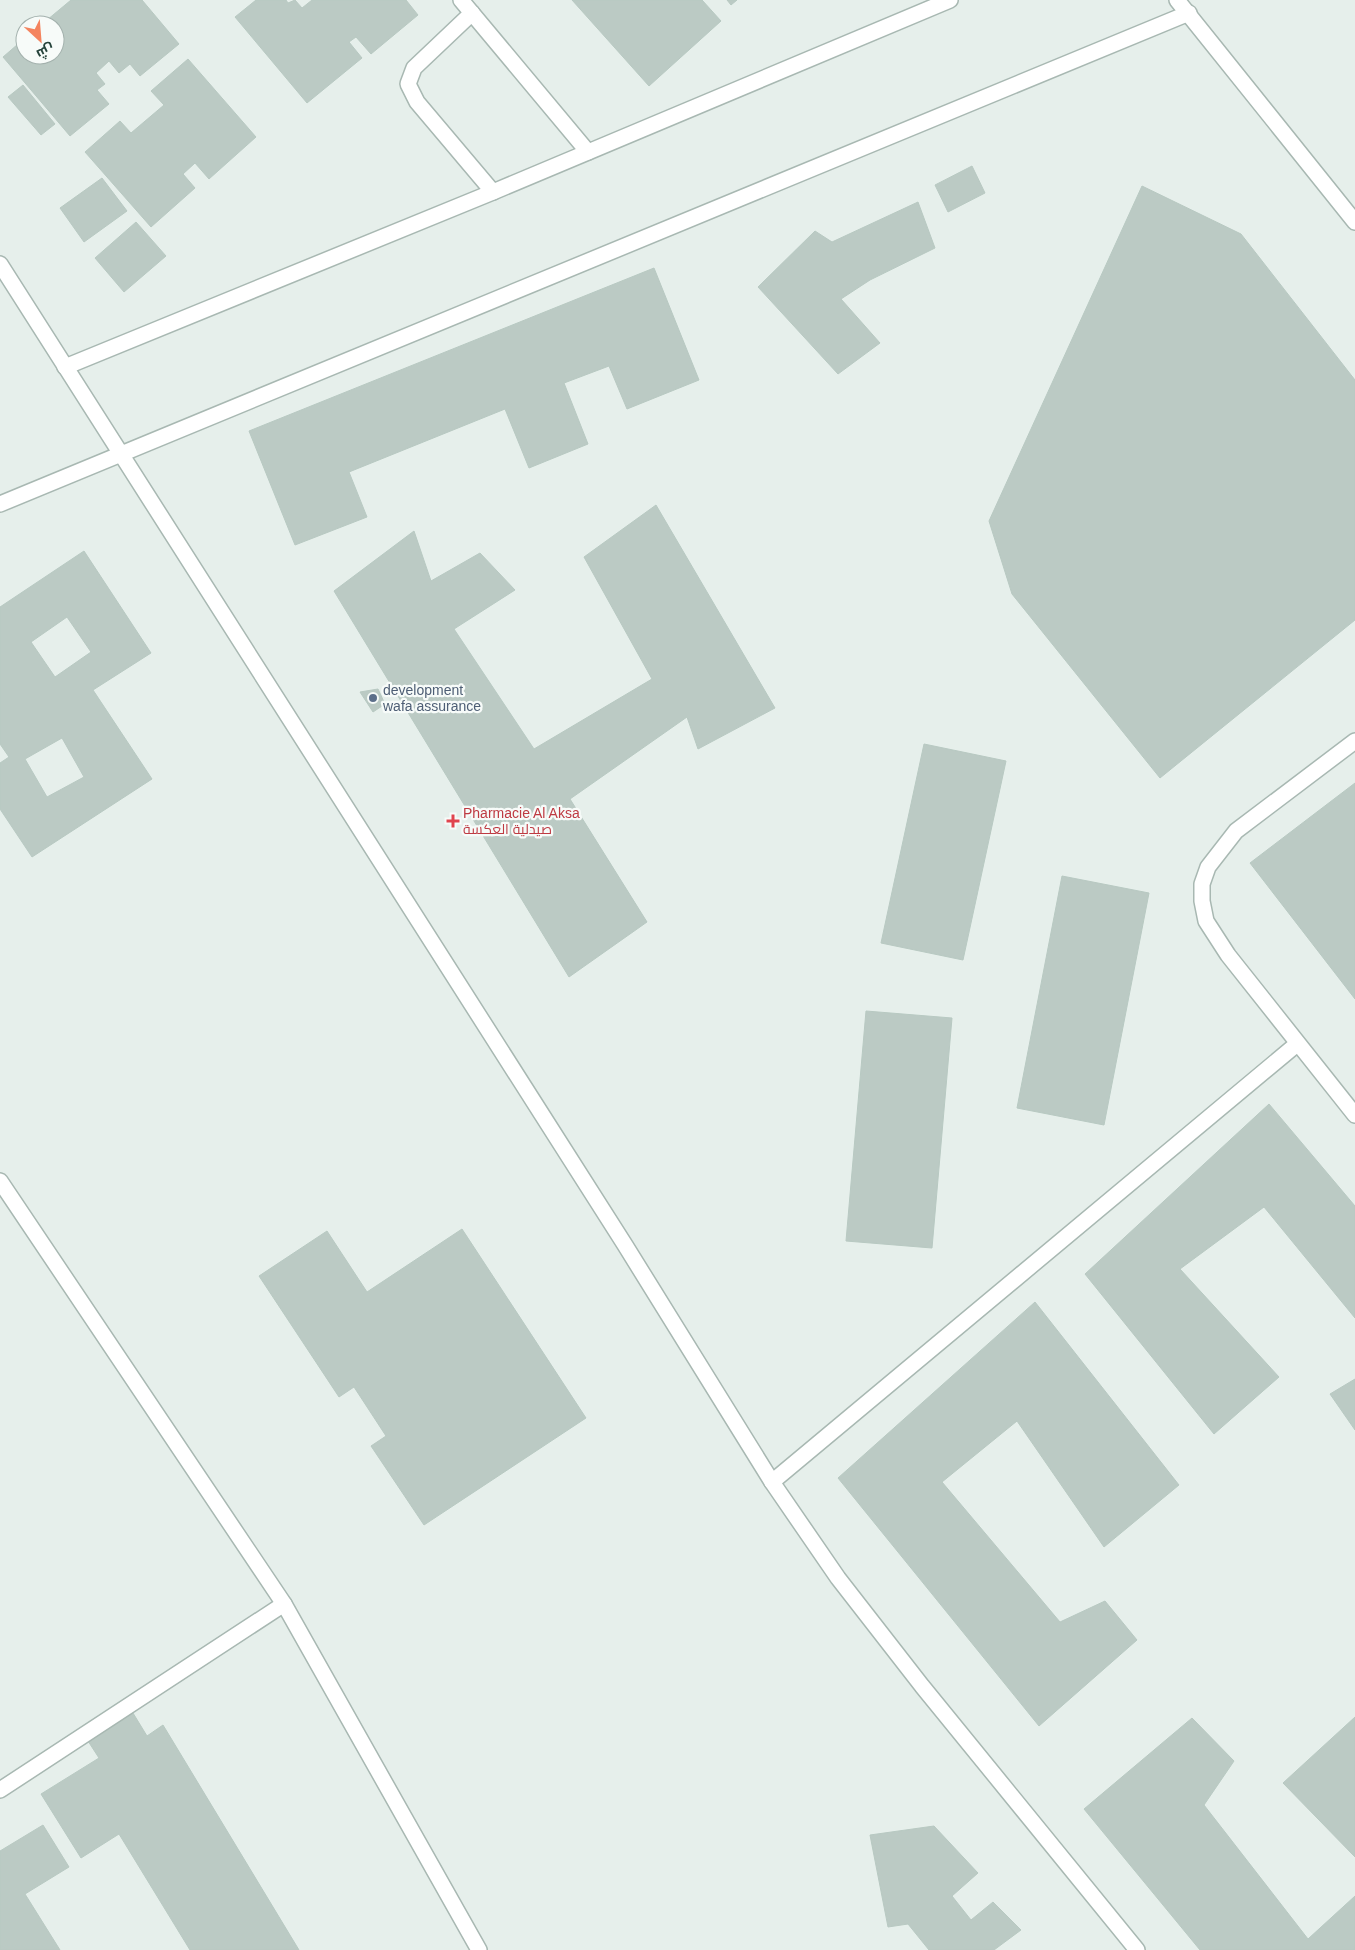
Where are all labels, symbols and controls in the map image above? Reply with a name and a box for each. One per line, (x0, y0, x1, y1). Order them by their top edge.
north arrow (15, 15, 65, 65)
text: ش (34, 40, 57, 63)
place label: development wafa assurance (382, 682, 481, 714)
marker: development wafa assurance (367, 692, 379, 704)
place label: Pharmacie Al Aksa صيدلية العكسة (463, 805, 580, 837)
marker: Pharmacie Al Aksa صيدلية العكسة (447, 815, 459, 827)

